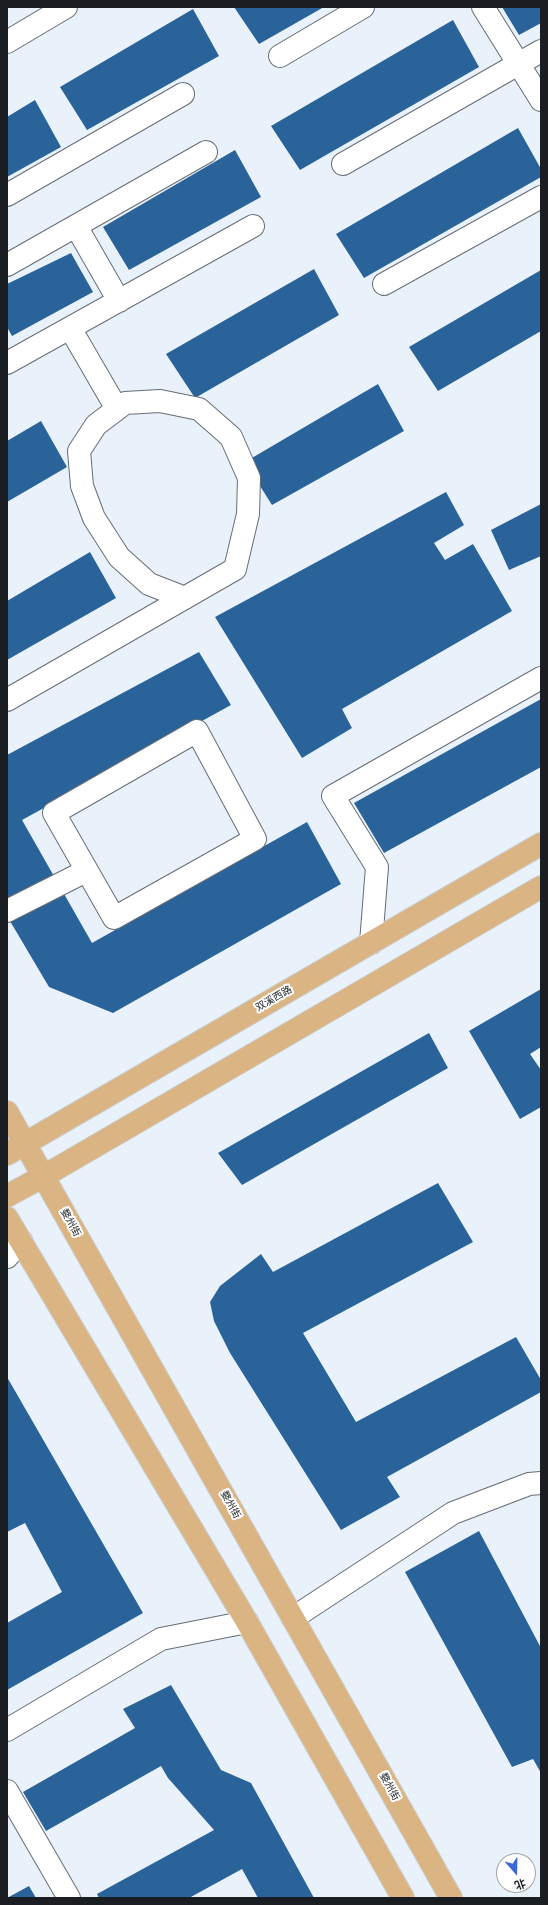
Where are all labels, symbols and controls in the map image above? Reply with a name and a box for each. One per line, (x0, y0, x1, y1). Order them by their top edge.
street label: 双溪西路 (254, 984, 294, 1014)
street label: 婺州街 (57, 1207, 83, 1239)
street label: 婺州街 (217, 1489, 243, 1521)
street label: 婺州街 (376, 1771, 402, 1803)
north arrow (496, 1853, 536, 1893)
text: 北 (513, 1876, 527, 1892)

